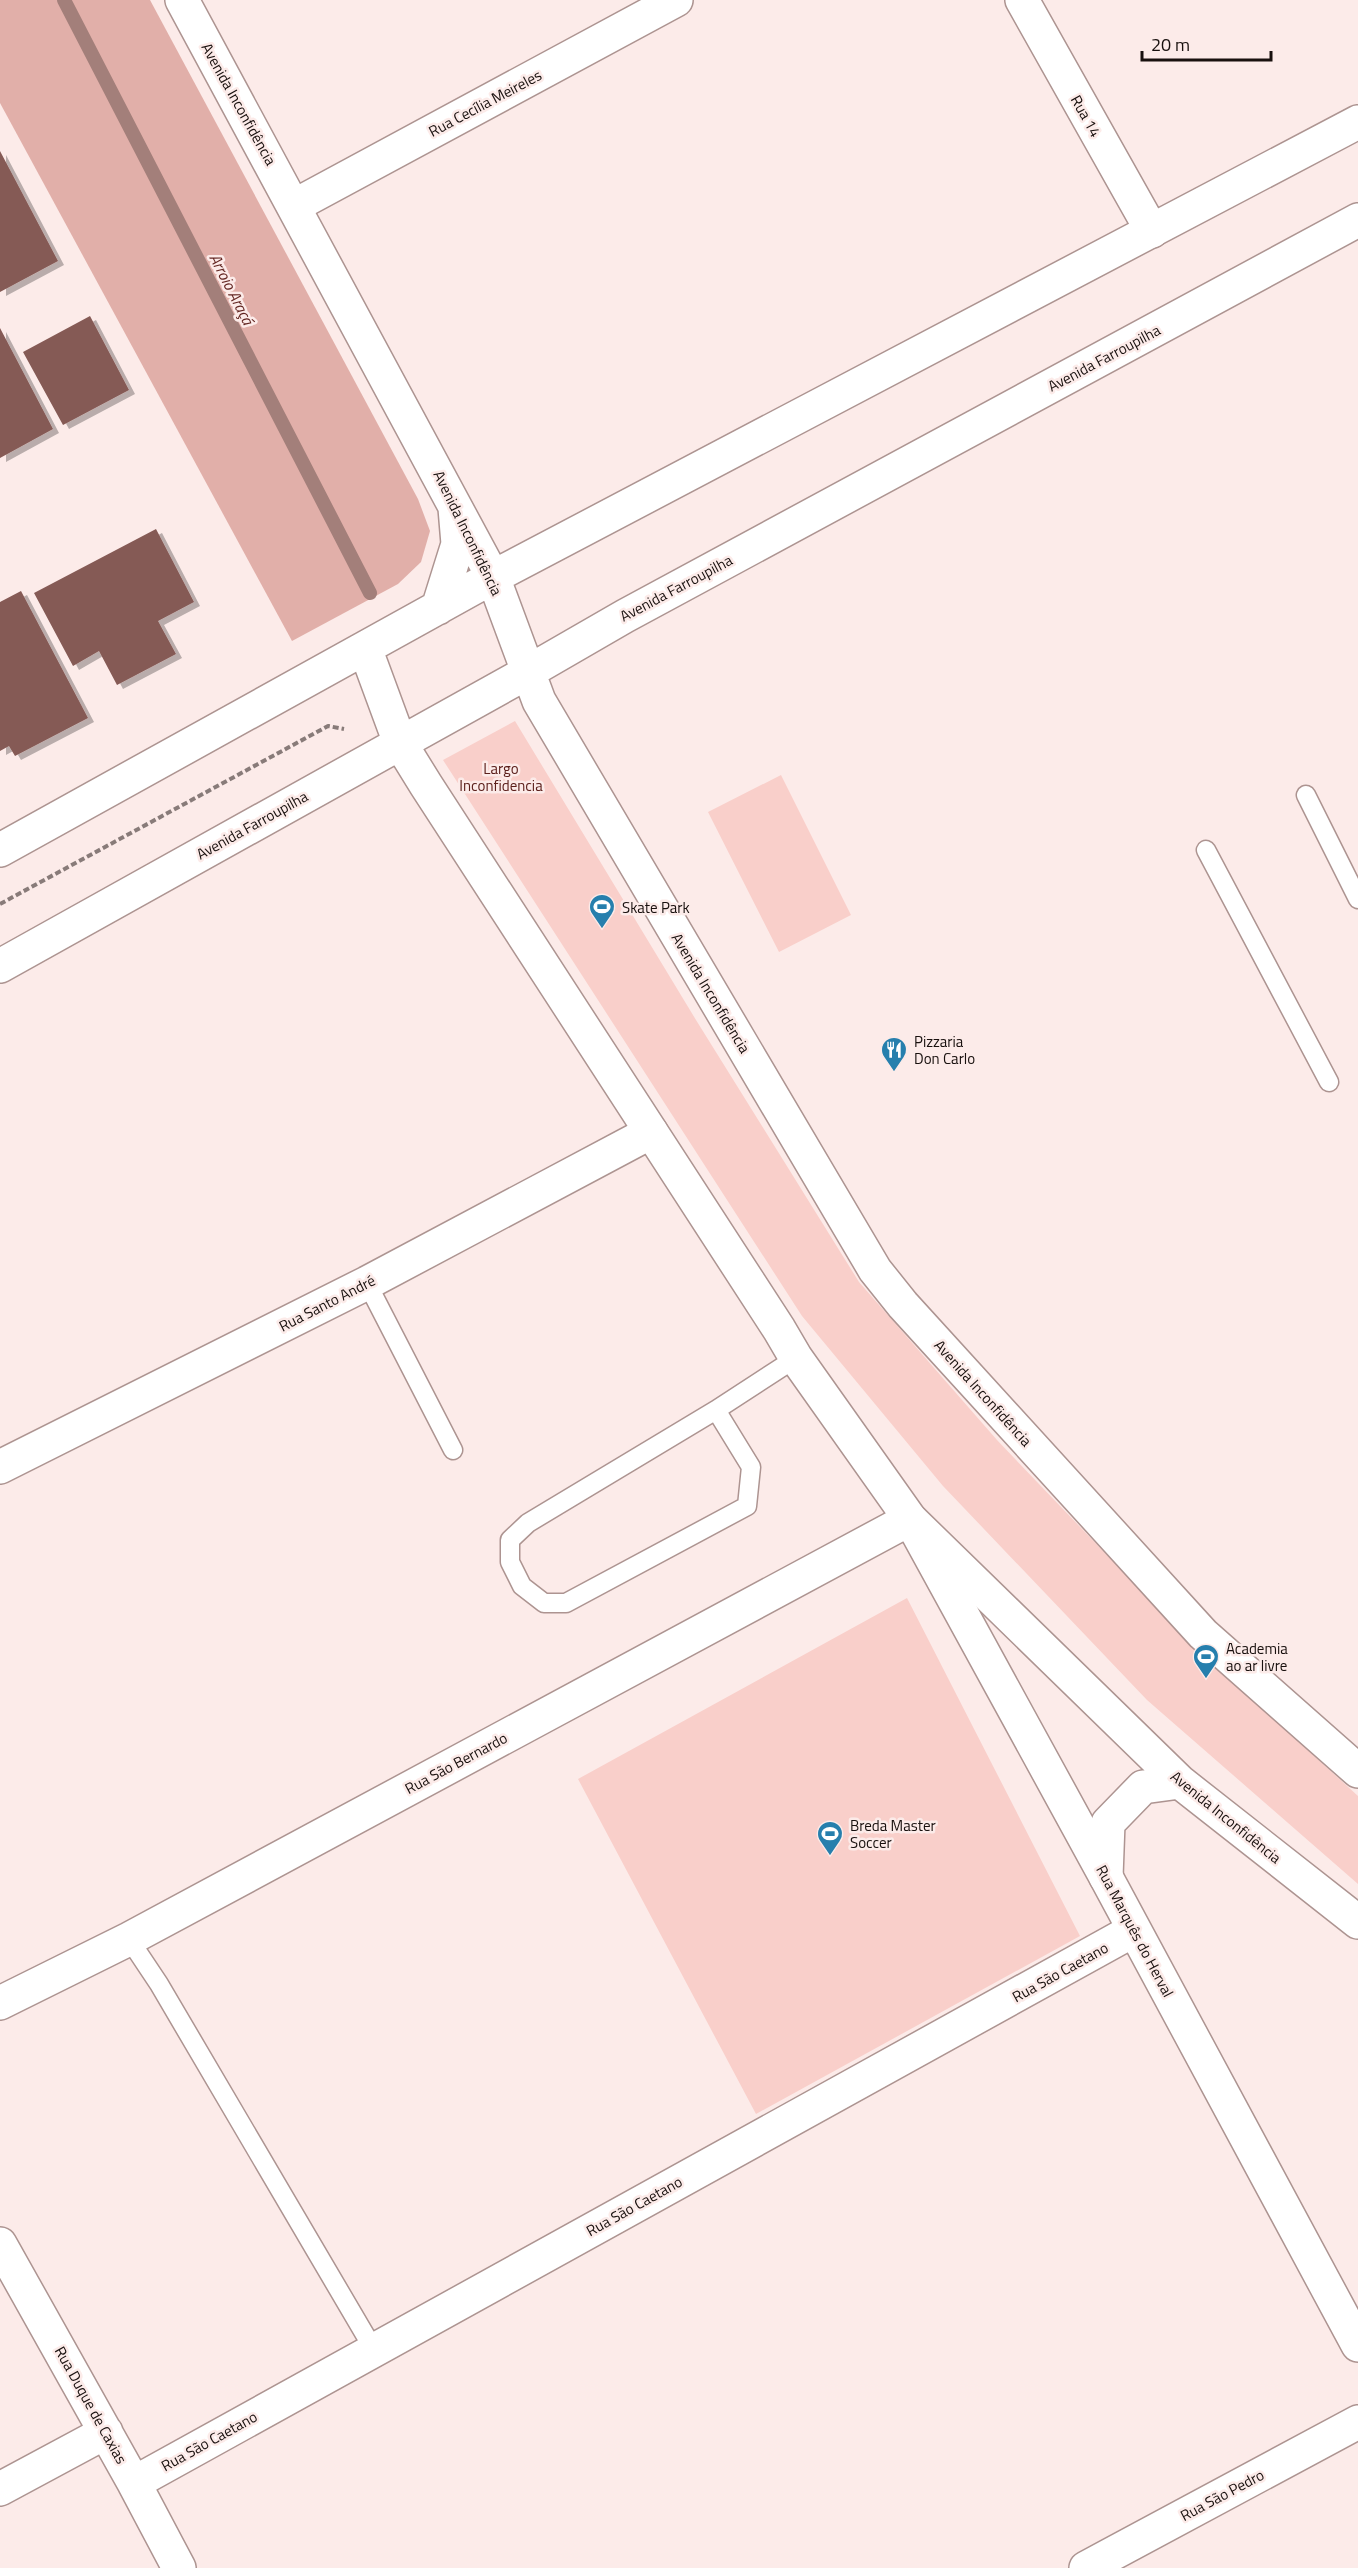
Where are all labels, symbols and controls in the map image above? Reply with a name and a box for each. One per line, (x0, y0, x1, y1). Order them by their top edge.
scale bar (1142, 24, 1271, 62)
text: 20 m (1151, 31, 1190, 58)
street label: Avenida Inconfidência (196, 39, 282, 170)
street label: Rua Cecília Meireles (424, 63, 546, 143)
street label: Rua 14 (1065, 91, 1107, 141)
water label: Arroio Araçá (204, 249, 261, 331)
street label: Avenida Farroupilha (1044, 318, 1165, 397)
street label: Avenida Inconfidência (428, 467, 509, 600)
street label: Avenida Farroupilha (616, 548, 737, 627)
park label: Largo Inconfidencia (459, 757, 543, 797)
street label: Avenida Farroupilha (192, 784, 313, 865)
sports icon: Skate Park (587, 892, 617, 930)
place label: Skate Park (622, 896, 690, 919)
street label: Avenida Inconfidência (666, 928, 756, 1058)
place label: Pizzaria Don Carlo (914, 1030, 975, 1070)
restaurant icon: Pizzaria Don Carlo (879, 1035, 909, 1073)
street label: Rua Santo André (275, 1269, 379, 1337)
street label: Avenida Inconfidência (929, 1334, 1038, 1452)
place label: Academia ao ar livre (1226, 1637, 1288, 1677)
sports icon: Academia ao ar livre (1191, 1642, 1221, 1680)
street label: Rua São Bernardo (401, 1726, 511, 1800)
street label: Avenida Inconfidência (1166, 1765, 1287, 1869)
place label: Breda Master Soccer (850, 1814, 936, 1854)
sports icon: Breda Master Soccer (815, 1819, 845, 1857)
street label: Rua Marquês do Herval (1090, 1861, 1180, 2001)
street label: Rua São Caetano (1008, 1936, 1112, 2008)
street label: Rua São Caetano (582, 2170, 686, 2242)
street label: Rua Duque de Caxias (49, 2342, 133, 2468)
street label: Rua São Caetano (157, 2405, 261, 2477)
street label: Rua São Pedro (1176, 2463, 1268, 2527)

